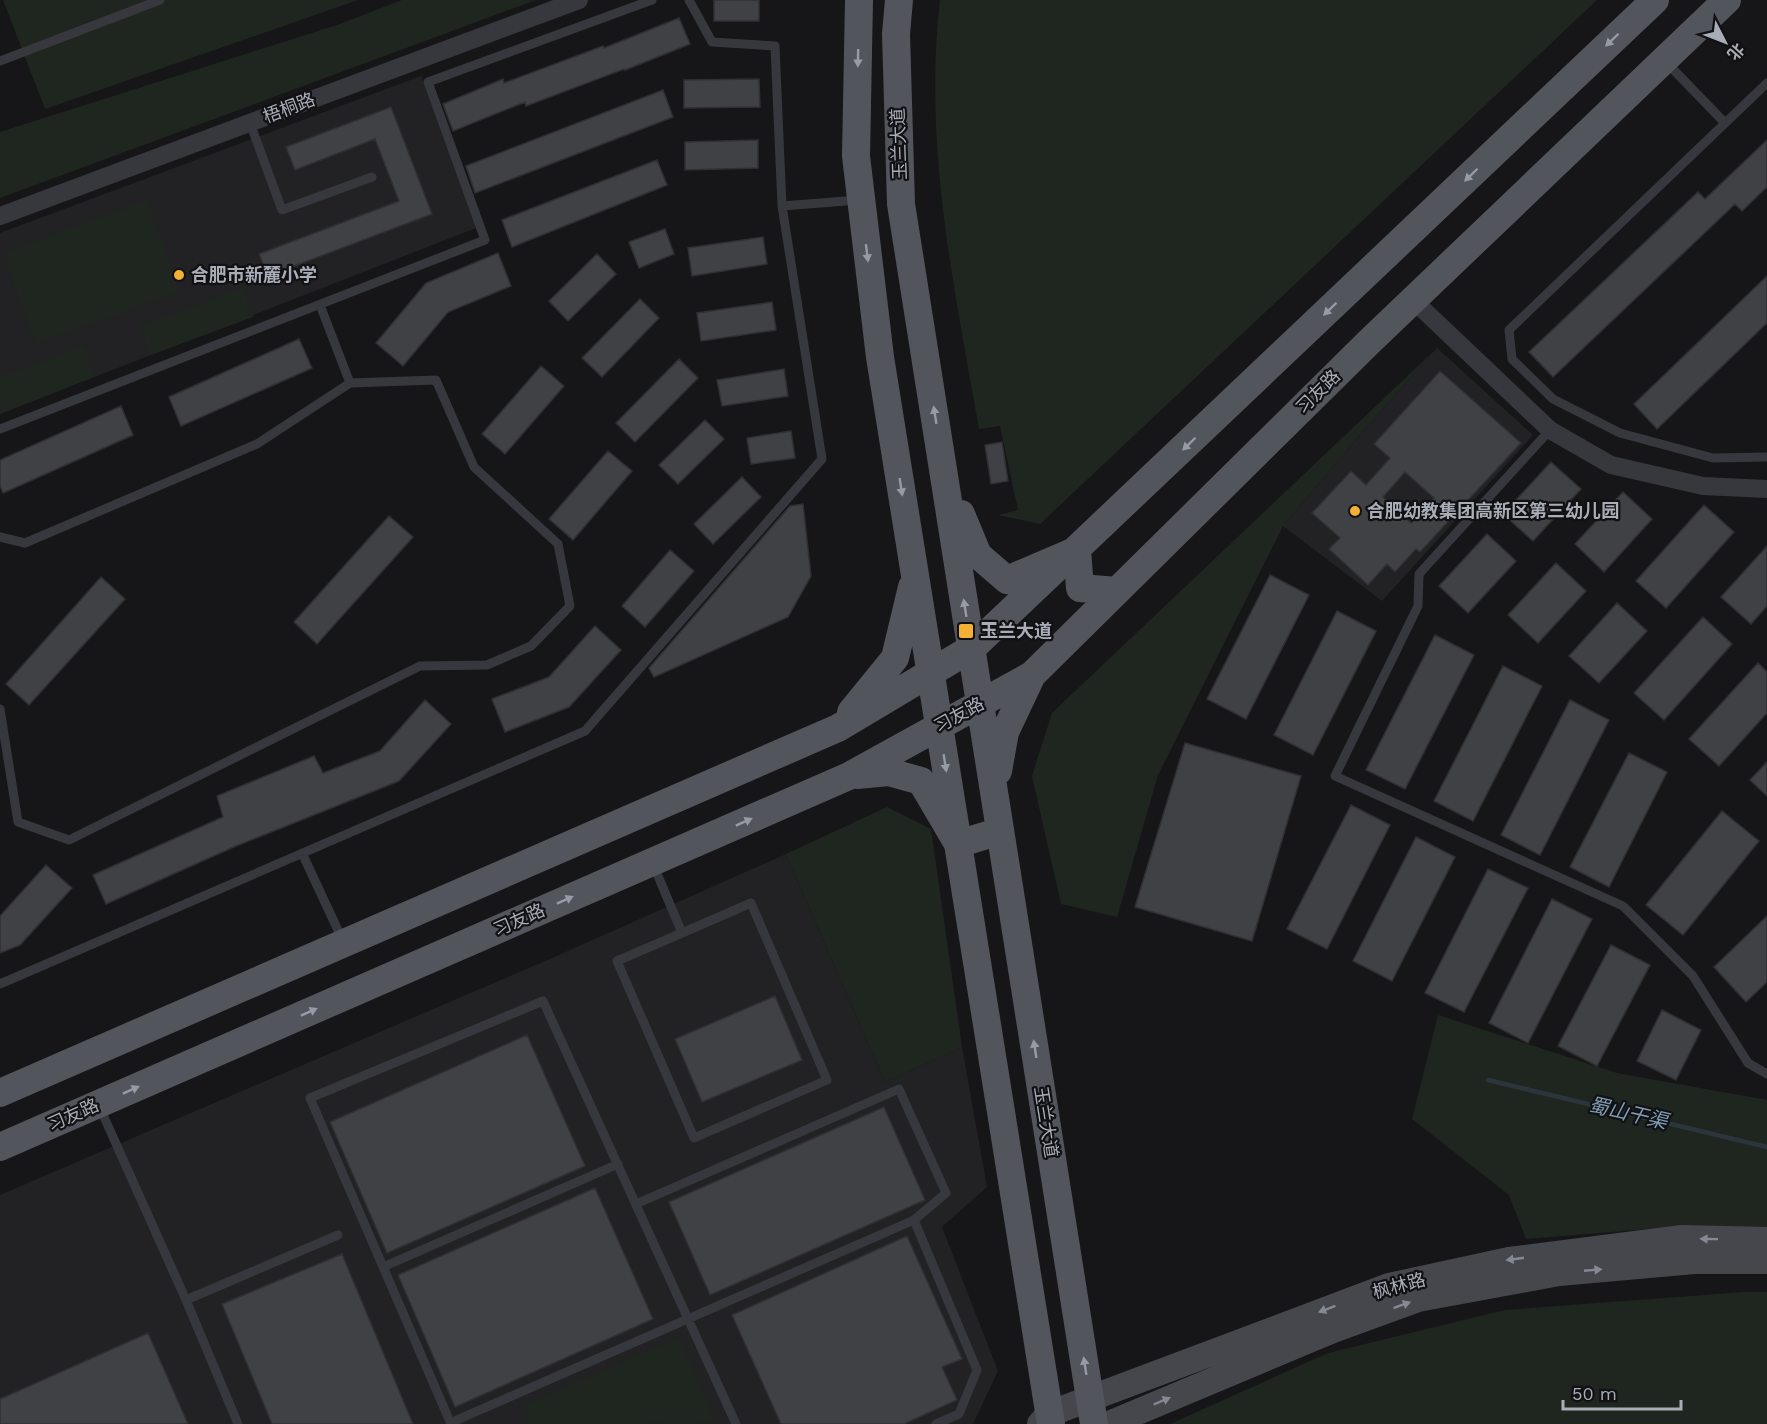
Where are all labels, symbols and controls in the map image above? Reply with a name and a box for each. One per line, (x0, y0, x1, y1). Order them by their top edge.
north arrow (1695, 12, 1755, 72)
one-way arrow (1606, 33, 1620, 47)
text: 北 (1723, 39, 1748, 64)
one-way arrow (853, 49, 863, 68)
street label: 梧桐路 (260, 88, 318, 127)
street label: 玉兰大道 (887, 108, 910, 180)
one-way arrow (1464, 168, 1479, 181)
one-way arrow (863, 243, 872, 262)
place label: 合肥市新麓小学 (191, 264, 317, 285)
marker: 合肥市新麓小学 (172, 268, 186, 282)
one-way arrow (1323, 302, 1337, 316)
street label: 习友路 (1291, 365, 1344, 418)
one-way arrow (930, 405, 939, 424)
one-way arrow (1182, 436, 1196, 450)
one-way arrow (897, 478, 906, 497)
place label: 合肥幼教集团高新区第三幼儿园 (1367, 500, 1619, 521)
marker: 合肥幼教集团高新区第三幼儿园 (1348, 504, 1362, 518)
one-way arrow (961, 598, 970, 617)
place label: 玉兰大道 (980, 620, 1052, 641)
marker: 玉兰大道 (957, 622, 975, 640)
street label: 习友路 (930, 692, 987, 737)
one-way arrow (940, 754, 949, 773)
one-way arrow (735, 817, 753, 827)
one-way arrow (556, 895, 574, 904)
street label: 习友路 (490, 899, 548, 940)
one-way arrow (301, 1007, 319, 1017)
one-way arrow (1030, 1040, 1039, 1059)
one-way arrow (122, 1085, 140, 1095)
street label: 玉兰大道 (1030, 1085, 1062, 1159)
water label: 蜀山干渠 (1586, 1092, 1673, 1134)
street label: 习友路 (44, 1094, 102, 1135)
one-way arrow (1699, 1234, 1718, 1243)
one-way arrow (1505, 1255, 1524, 1264)
one-way arrow (1584, 1265, 1603, 1275)
street label: 枫林路 (1370, 1268, 1428, 1303)
one-way arrow (1393, 1299, 1411, 1309)
one-way arrow (1318, 1305, 1336, 1315)
one-way arrow (1080, 1357, 1089, 1376)
scale bar (1563, 1373, 1682, 1411)
text: 50 m (1572, 1383, 1617, 1404)
one-way arrow (1154, 1396, 1172, 1406)

